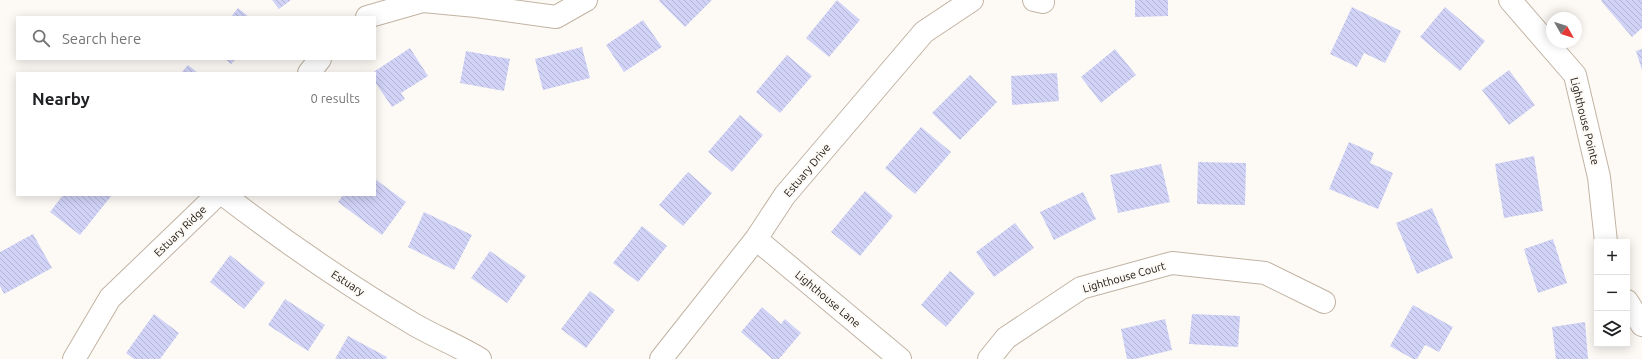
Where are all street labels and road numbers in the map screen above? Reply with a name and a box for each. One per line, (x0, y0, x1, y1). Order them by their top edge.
street label: Lighthouse Pointe (1568, 76, 1602, 166)
street label: Estuary Drive (781, 141, 833, 199)
street label: Estuary Ridge (151, 203, 209, 259)
street label: Lighthouse Court (1081, 259, 1167, 295)
street label: Estuary (329, 268, 367, 298)
street label: Lighthouse Lane (793, 268, 863, 330)

